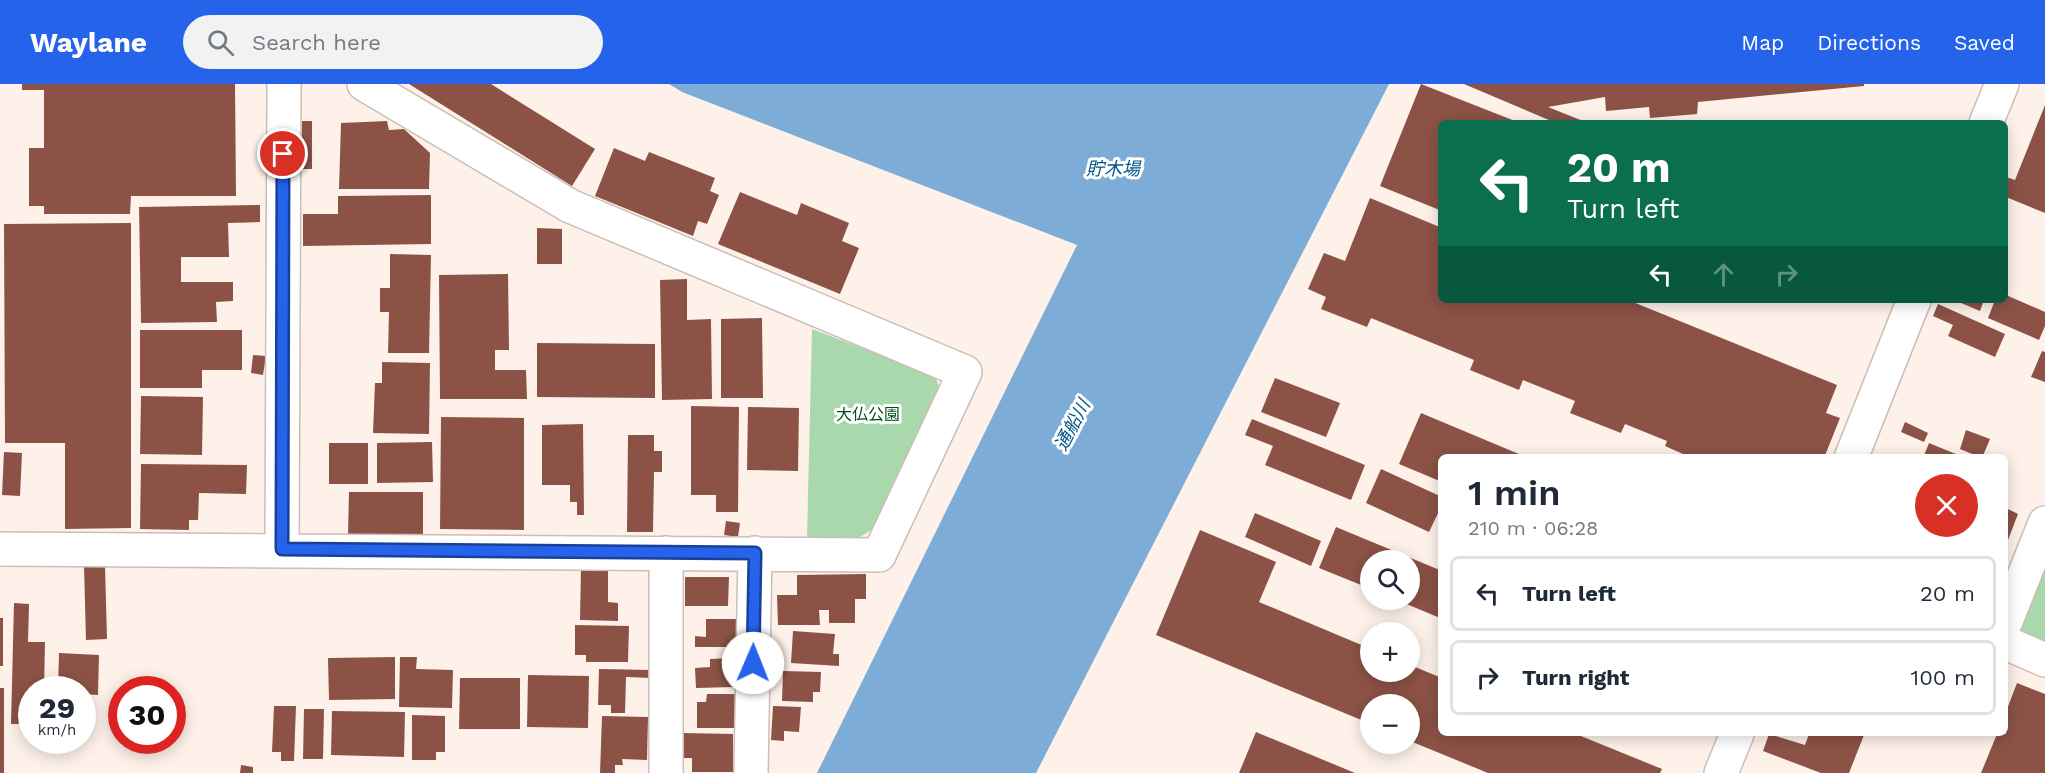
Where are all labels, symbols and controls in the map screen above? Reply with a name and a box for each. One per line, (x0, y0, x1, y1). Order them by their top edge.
search box (183, 15, 603, 69)
text: Waylane (30, 26, 147, 59)
icon: search (204, 26, 237, 59)
text: Search here (252, 30, 381, 55)
text: Map (1741, 30, 1784, 55)
text: Directions (1817, 30, 1921, 55)
text: Saved (1954, 30, 2015, 55)
pin (257, 128, 308, 179)
icon: arrive (266, 137, 299, 170)
text: 20 m (1567, 143, 1671, 192)
icon: left (1468, 144, 1546, 222)
water label: 貯木場 (1086, 158, 1142, 179)
text: Turn left (1567, 193, 1679, 225)
icon: left (1644, 258, 1677, 291)
icon: ahead (1707, 258, 1740, 291)
icon: right (1770, 258, 1803, 291)
water label: 通船川 (1050, 394, 1095, 454)
park label: 大仏公園 (836, 405, 900, 424)
text: 1 min (1468, 472, 1560, 514)
button: close (1915, 474, 1978, 537)
text: 210 m · 06:28 (1468, 516, 1598, 540)
map controls (1360, 550, 1420, 754)
button: search (1360, 550, 1420, 610)
icon: left (1471, 577, 1504, 610)
text: Turn left (1522, 581, 1616, 606)
text: 20 m (1920, 581, 1975, 606)
button: + (1360, 622, 1420, 682)
position arrow (721, 631, 785, 695)
icon: right (1471, 661, 1504, 694)
text: Turn right (1522, 665, 1629, 690)
text: 100 m (1911, 665, 1975, 690)
speed limit sign: 30 (108, 676, 186, 754)
text: 29 (39, 690, 75, 725)
button: − (1360, 694, 1420, 754)
text: km/h (38, 721, 76, 739)

